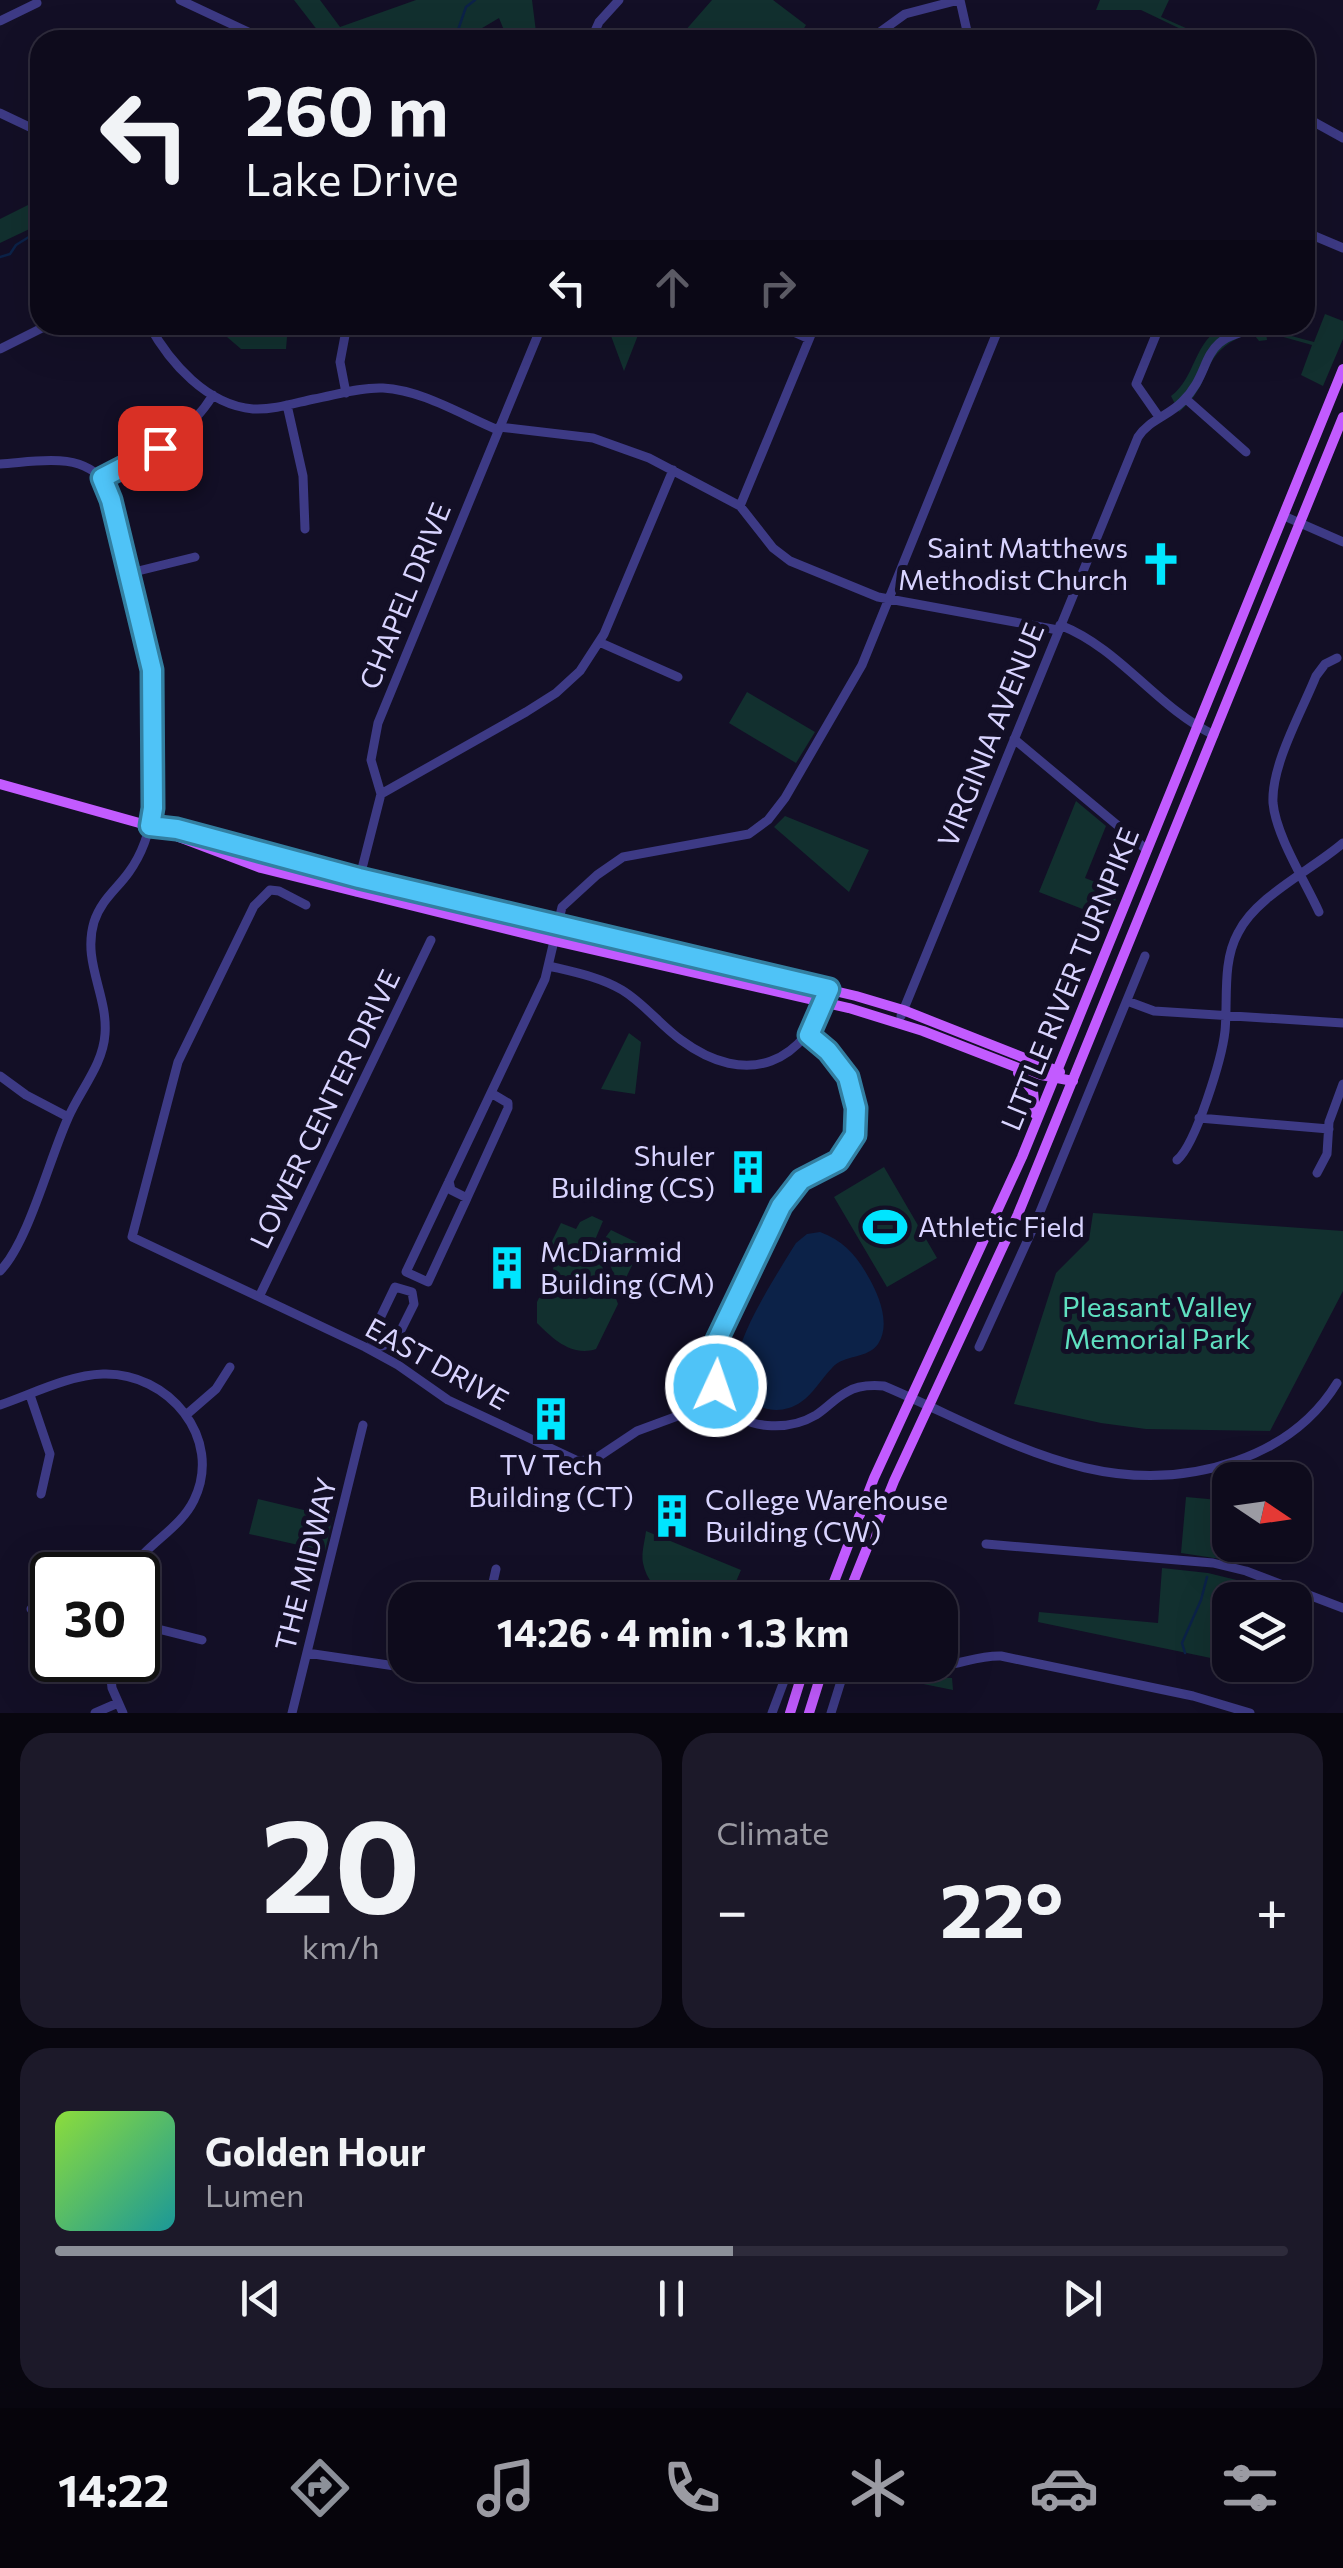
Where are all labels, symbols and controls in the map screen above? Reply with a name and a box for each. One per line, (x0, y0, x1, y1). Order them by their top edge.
text: 260 m (245, 65, 449, 150)
icon: left (80, 70, 210, 200)
text: Lake Drive (245, 150, 459, 205)
icon: left (540, 260, 595, 315)
icon: ahead (645, 260, 700, 315)
icon: right (750, 260, 805, 315)
pin (118, 406, 203, 491)
icon: arrive (133, 421, 188, 476)
street label: CHAPEL DRIVE (351, 497, 457, 694)
place label: Saint Matthews Methodist Church (898, 530, 1128, 596)
church icon: Saint Matthews Methodist Church (1137, 540, 1185, 588)
street label: VIRGINIA AVENUE (930, 618, 1051, 852)
street label: LITTLE RIVER TURNPIKE (993, 822, 1145, 1135)
street label: LOWER CENTER DRIVE (242, 964, 406, 1253)
place label: Shuler Building (CS) (551, 1138, 715, 1204)
building icon: Shuler Building (CS) (724, 1148, 772, 1196)
sports icon: Athletic Field (861, 1203, 909, 1251)
place label: Athletic Field (918, 1209, 1085, 1243)
place label: McDiarmid Building (CM) (540, 1234, 715, 1300)
building icon: McDiarmid Building (CM) (483, 1244, 531, 1292)
park label: Pleasant Valley Memorial Park (1062, 1289, 1252, 1355)
street label: EAST DRIVE (360, 1310, 515, 1416)
position arrow (664, 1334, 768, 1438)
building icon: TV Tech Building (CT) (527, 1395, 575, 1443)
place label: TV Tech Building (CT) (468, 1447, 634, 1513)
north arrow (1212, 1462, 1312, 1562)
map controls (1212, 1462, 1312, 1682)
street label: THE MIDWAY (267, 1474, 343, 1654)
place label: College Warehouse Building (CW) (705, 1482, 948, 1548)
building icon: College Warehouse Building (CW) (648, 1492, 696, 1540)
speed limit sign: 30 (30, 1552, 160, 1682)
button: layers (1212, 1582, 1312, 1682)
text: 14:26 · 4 min · 1.3 km (497, 1608, 849, 1655)
text: 20 (261, 1781, 421, 1940)
text: Climate (717, 1812, 829, 1852)
text: 22° (940, 1862, 1063, 1953)
text: − (717, 1875, 748, 1942)
text: + (1256, 1875, 1288, 1942)
text: km/h (302, 1926, 380, 1966)
text: Golden Hour (205, 2127, 426, 2174)
text: Lumen (205, 2174, 304, 2214)
icon: previous (233, 2271, 288, 2326)
icon: pause (644, 2271, 699, 2326)
icon: next (1055, 2271, 1110, 2326)
icon: directions (285, 2453, 355, 2523)
icon: music (471, 2453, 541, 2523)
icon: phone (657, 2453, 727, 2523)
icon: climate (843, 2453, 913, 2523)
icon: car (1029, 2453, 1099, 2523)
icon: filters (1215, 2453, 1285, 2523)
text: 14:22 (58, 2461, 169, 2516)

